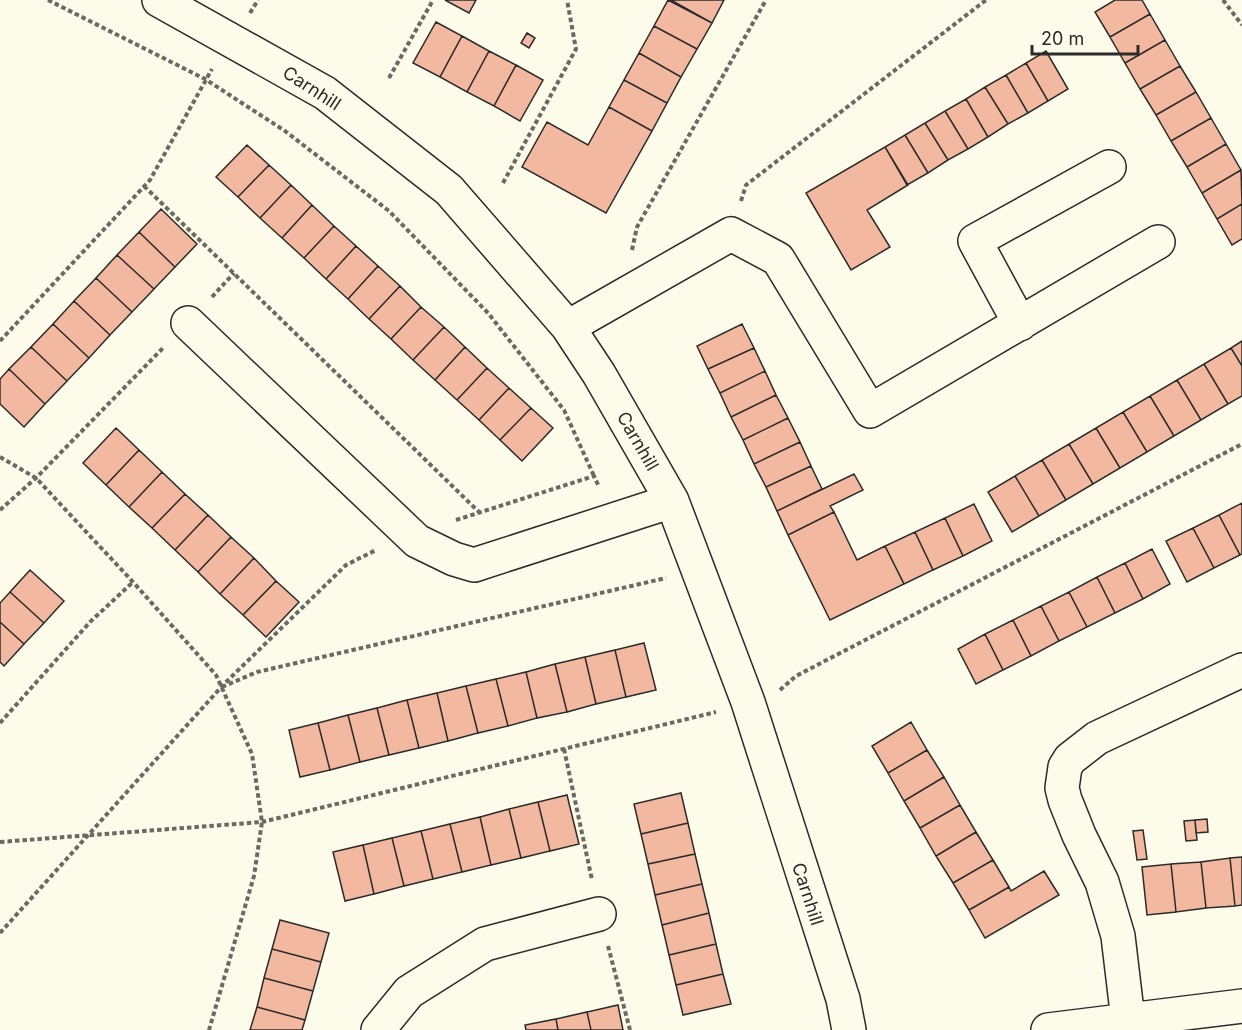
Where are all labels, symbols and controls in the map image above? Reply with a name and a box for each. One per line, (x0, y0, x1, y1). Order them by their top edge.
scale bar (1032, 18, 1138, 56)
text: 20 m (1041, 28, 1084, 49)
street label: Carnhill (279, 62, 345, 114)
street label: Carnhill (613, 408, 663, 474)
street label: Carnhill (788, 860, 828, 928)

